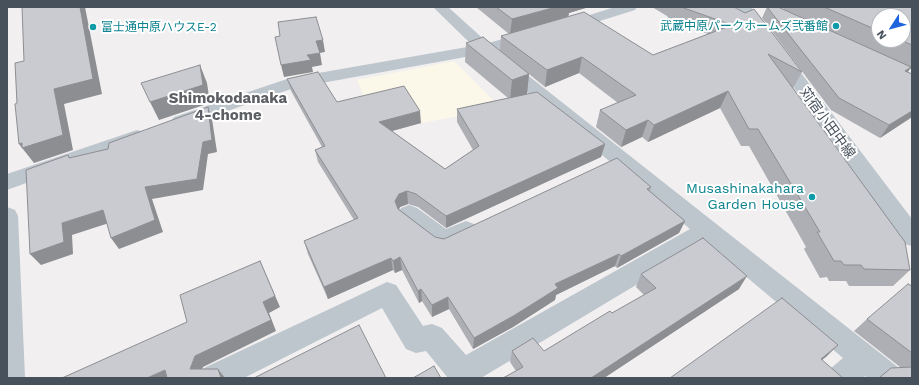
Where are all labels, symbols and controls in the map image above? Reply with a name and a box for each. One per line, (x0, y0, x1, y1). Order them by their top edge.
north arrow (871, 8, 911, 48)
place label: 武蔵中原パークホームズ弐番館 (660, 19, 828, 33)
place label: 富士通中原ハウスE-2 (101, 20, 217, 34)
marker: 武蔵中原パークホームズ弐番館 (831, 21, 841, 31)
marker: 富士通中原ハウスE-2 (88, 22, 98, 32)
text: N (874, 28, 889, 42)
street label: 苅宿小田中線 (796, 84, 858, 162)
district label: Shimokodanaka 4-chome (169, 90, 287, 125)
place label: Musashinakahara Garden House (686, 181, 804, 214)
marker: Musashinakahara Garden House (807, 192, 817, 202)

